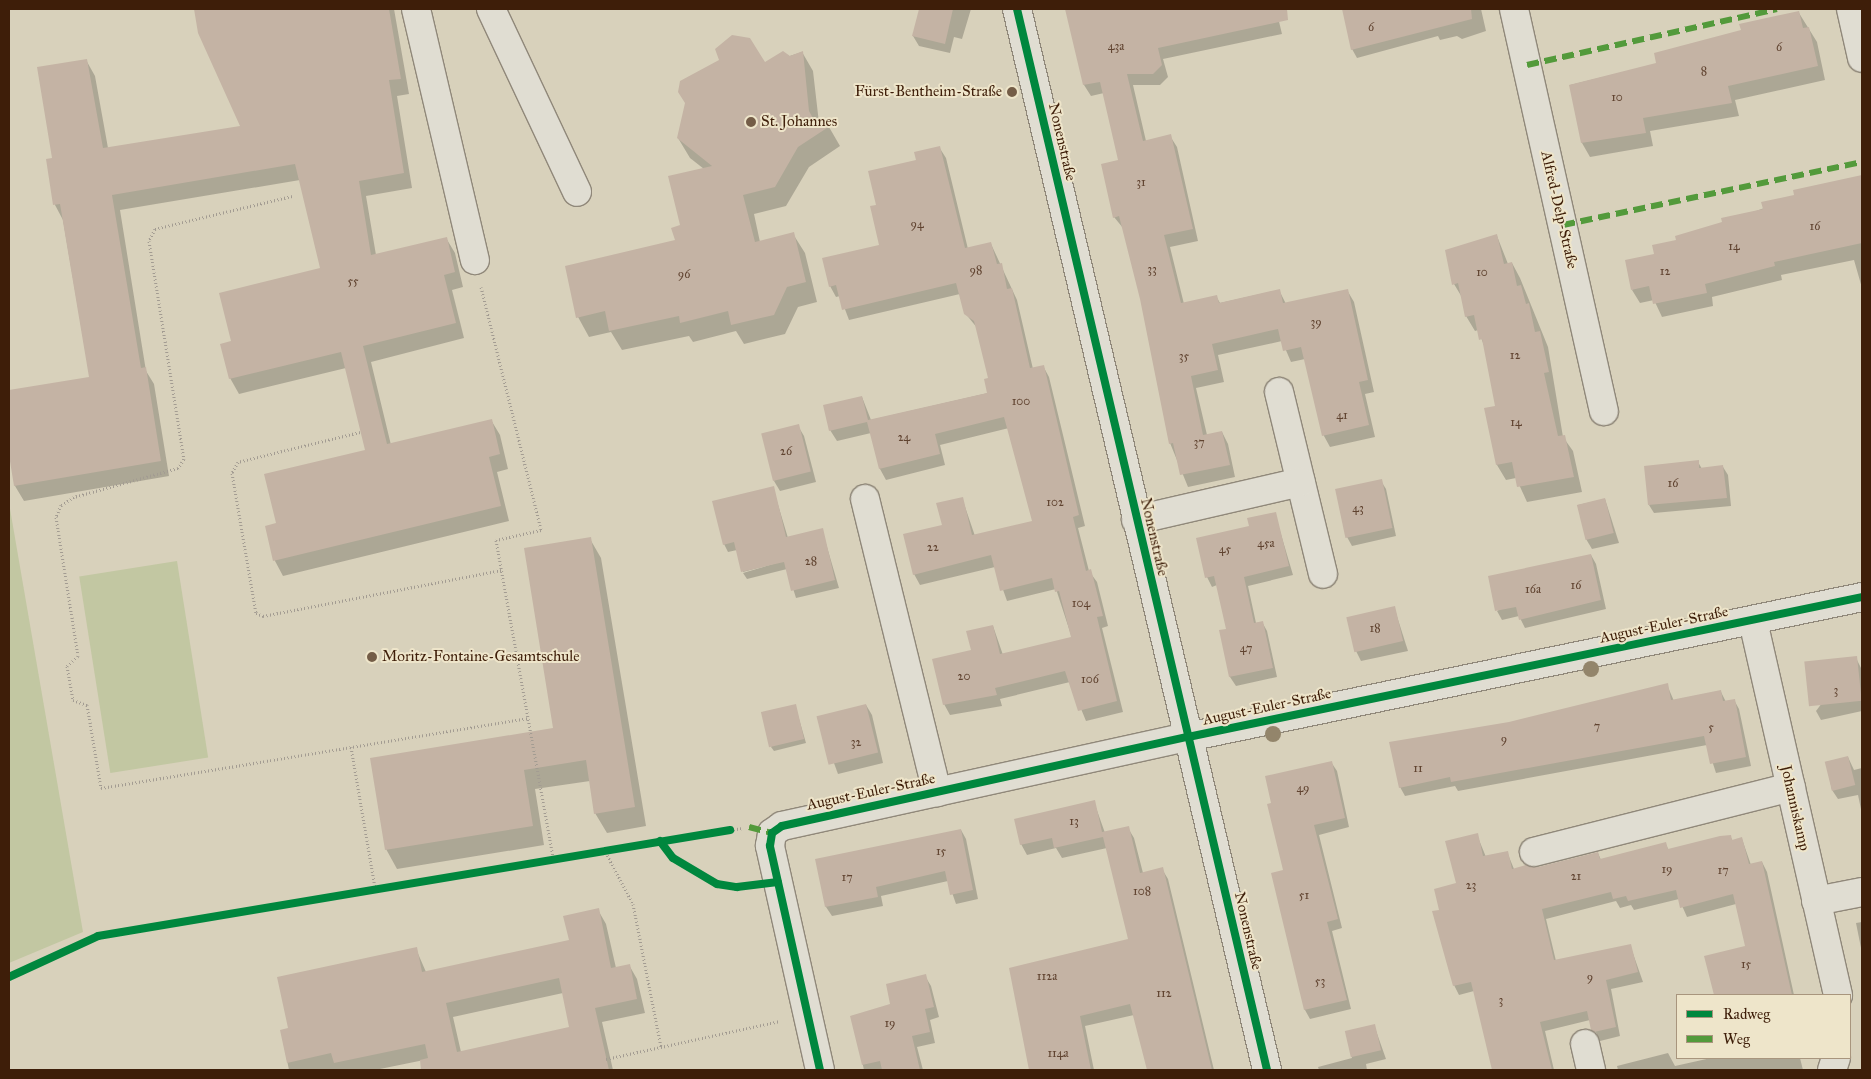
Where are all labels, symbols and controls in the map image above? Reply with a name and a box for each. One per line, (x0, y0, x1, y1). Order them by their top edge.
house number: 6 (1368, 21, 1374, 35)
house number: 43a (1108, 40, 1124, 54)
house number: 6 (1776, 41, 1782, 55)
house number: 8 (1701, 65, 1707, 79)
place label: Fürst-Bentheim-Straße (855, 83, 1002, 101)
marker: Fürst-Bentheim-Straße (1006, 86, 1018, 98)
house number: 10 (1611, 91, 1623, 105)
street label: Nonenstraße (1044, 101, 1080, 183)
place label: St. Johannes (761, 113, 837, 131)
marker: St. Johannes (745, 116, 757, 128)
street label: Alfred-Delp-Straße (1537, 149, 1581, 271)
house number: 31 (1136, 176, 1146, 190)
house number: 94 (910, 218, 924, 232)
house number: 16 (1810, 220, 1820, 234)
house number: 14 (1728, 240, 1740, 254)
house number: 33 (1147, 263, 1157, 277)
house number: 98 (970, 264, 982, 278)
house number: 12 (1660, 265, 1670, 279)
house number: 10 (1476, 266, 1488, 280)
house number: 96 (678, 268, 690, 282)
house number: 55 (347, 275, 359, 289)
house number: 39 (1310, 316, 1322, 330)
house number: 12 (1510, 349, 1520, 363)
house number: 35 (1179, 350, 1189, 364)
house number: 100 (1012, 395, 1030, 409)
house number: 41 (1336, 409, 1348, 423)
house number: 14 (1510, 416, 1522, 430)
house number: 24 (898, 431, 910, 445)
house number: 37 (1193, 436, 1205, 450)
house number: 26 (780, 445, 792, 459)
house number: 16 (1668, 477, 1678, 491)
house number: 102 (1046, 496, 1064, 510)
street label: Nonenstraße (1136, 496, 1172, 578)
house number: 43 (1352, 502, 1364, 516)
house number: 45a (1257, 537, 1275, 551)
house number: 22 (927, 541, 939, 555)
house number: 45 (1219, 543, 1231, 557)
house number: 28 (805, 555, 817, 569)
house number: 16 (1571, 579, 1581, 593)
house number: 16a (1525, 583, 1541, 597)
house number: 104 (1072, 597, 1090, 611)
street label: August-Euler-Straße (1598, 603, 1730, 647)
house number: 18 (1369, 622, 1381, 636)
house number: 47 (1240, 642, 1252, 656)
place label: Moritz-Fontaine-Gesamtschule (382, 648, 580, 666)
marker: Moritz-Fontaine-Gesamtschule (366, 651, 378, 663)
house number: 20 (958, 670, 970, 684)
house number: 106 (1081, 673, 1099, 687)
house number: 3 (1834, 684, 1838, 698)
street label: August-Euler-Straße (1201, 685, 1333, 729)
house number: 7 (1594, 720, 1600, 734)
house number: 5 (1708, 721, 1714, 735)
house number: 9 (1501, 733, 1507, 747)
house number: 32 (851, 736, 861, 750)
house number: 11 (1413, 762, 1423, 776)
street label: Johanniskamp (1776, 763, 1814, 853)
street label: August-Euler-Straße (805, 770, 937, 814)
house number: 49 (1296, 782, 1310, 796)
house number: 13 (1069, 815, 1079, 829)
house number: 15 (936, 845, 946, 859)
house number: 19 (1661, 863, 1673, 877)
house number: 17 (1717, 864, 1729, 878)
house number: 21 (1571, 870, 1581, 884)
house number: 17 (841, 871, 853, 885)
house number: 23 (1466, 879, 1476, 893)
house number: 108 (1133, 885, 1151, 899)
house number: 51 (1299, 889, 1309, 903)
street label: Nonenstraße (1230, 890, 1266, 972)
house number: 15 (1741, 958, 1751, 972)
house number: 112a (1037, 970, 1057, 984)
house number: 9 (1587, 971, 1593, 985)
house number: 53 (1315, 975, 1325, 989)
house number: 112 (1156, 987, 1172, 1001)
house number: 3 (1499, 994, 1503, 1008)
legend (1676, 994, 1851, 1059)
text: Radweg (1723, 1005, 1770, 1023)
house number: 19 (884, 1017, 896, 1031)
text: Weg (1723, 1030, 1750, 1048)
house number: 114a (1047, 1047, 1069, 1061)

